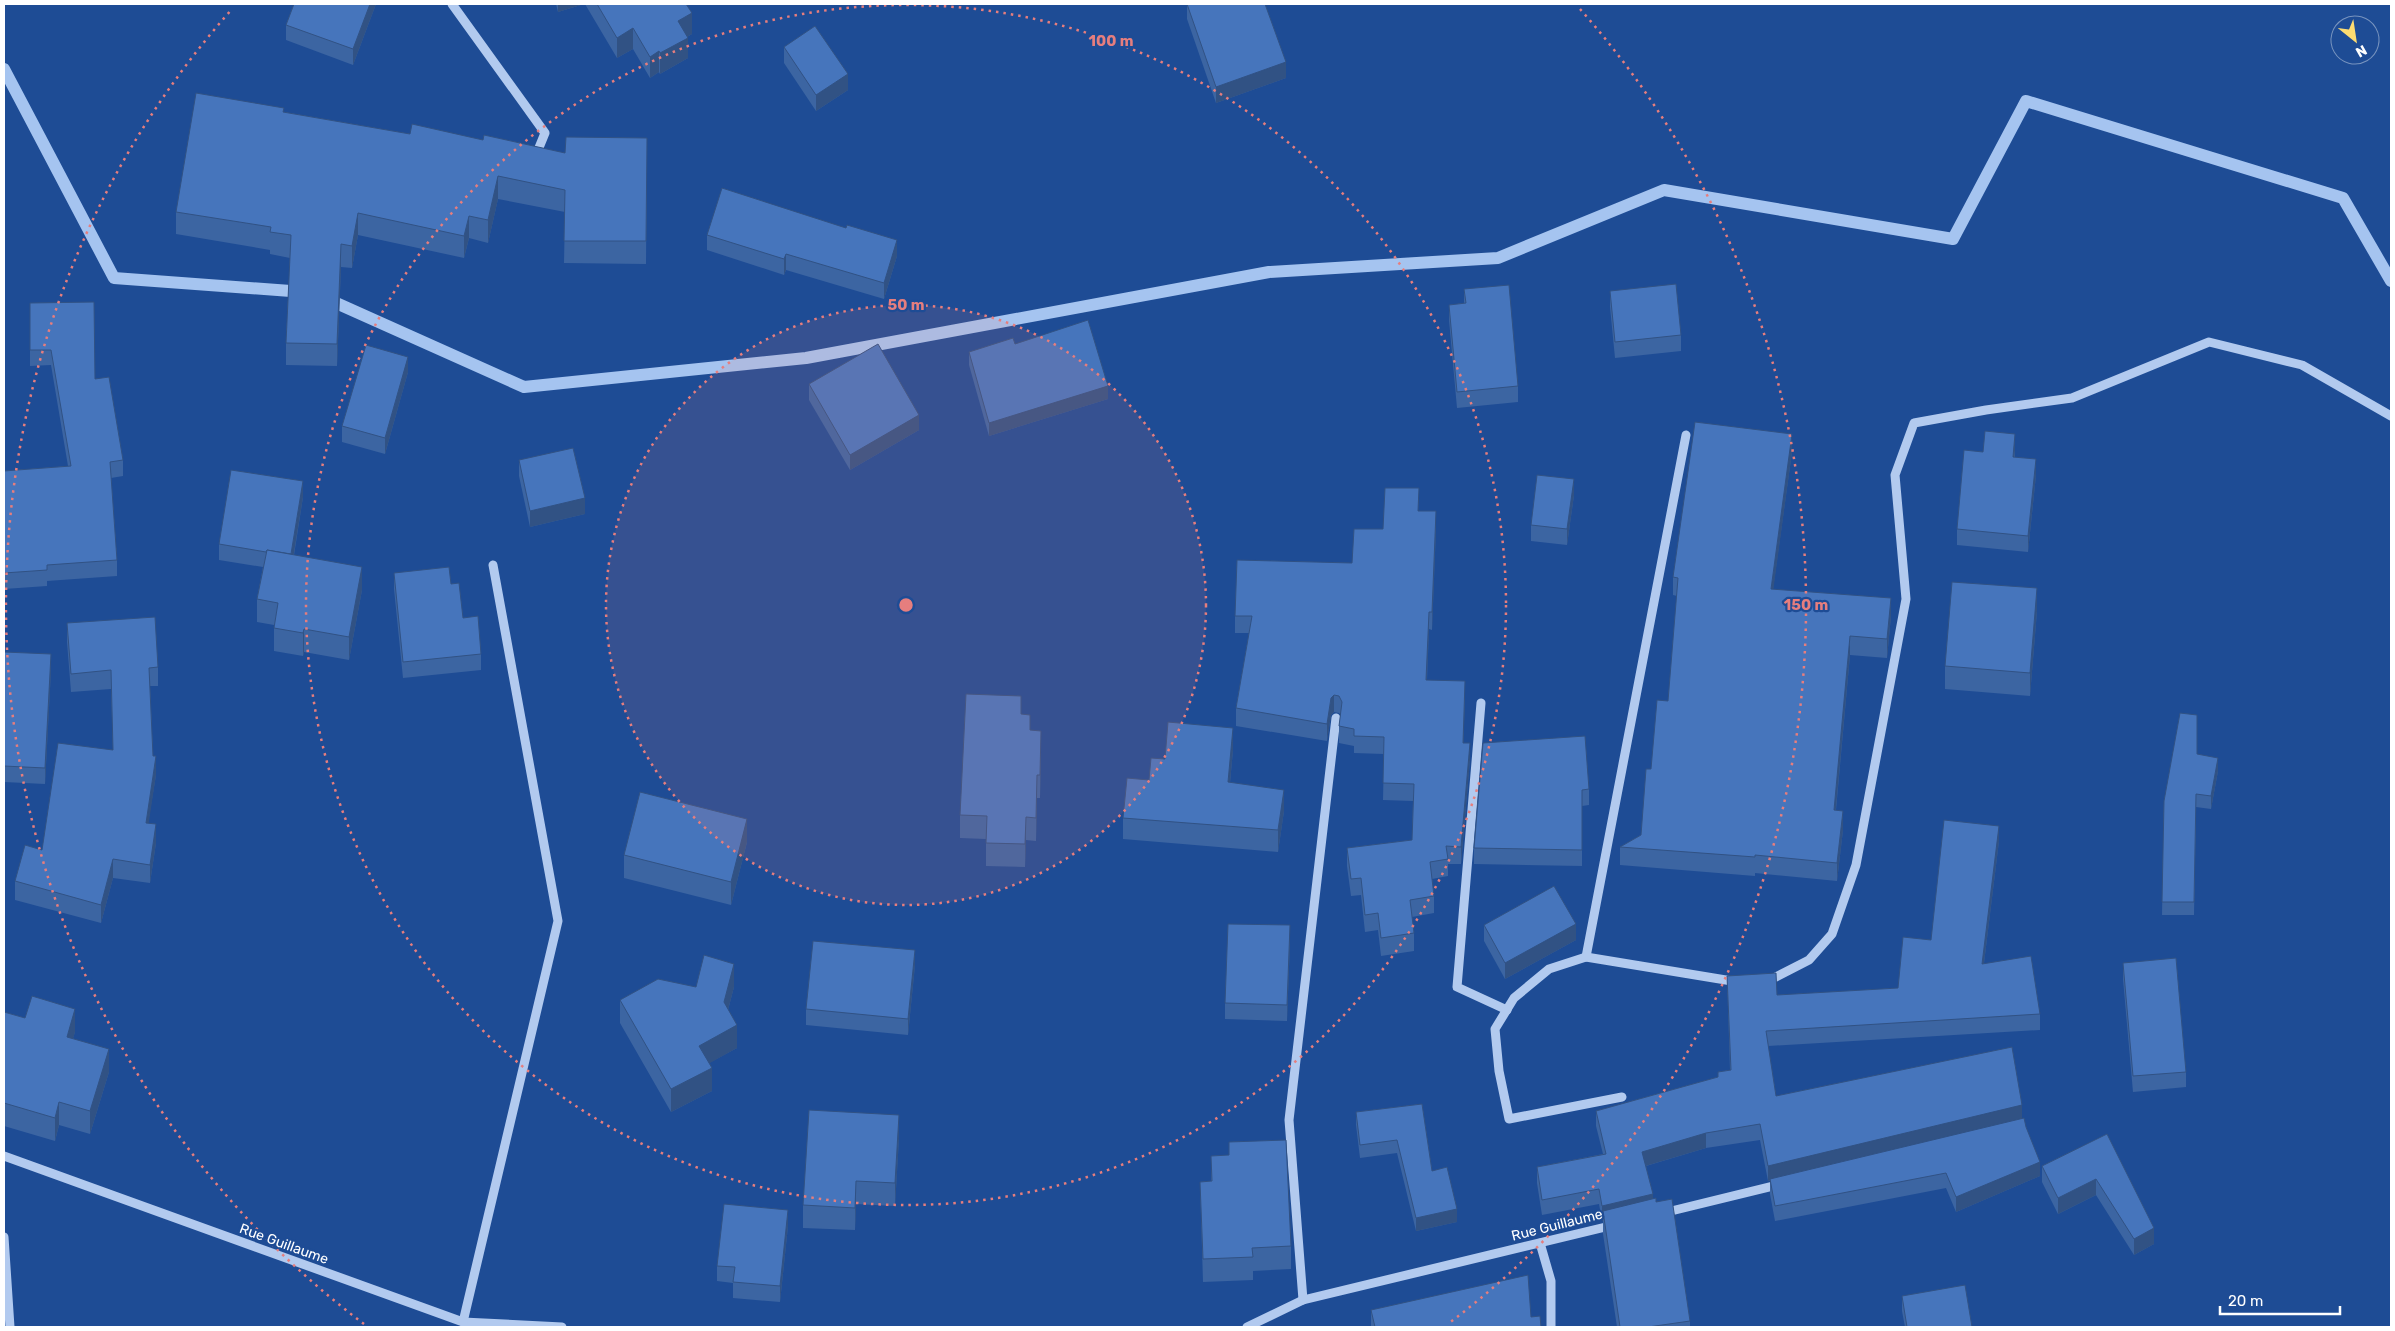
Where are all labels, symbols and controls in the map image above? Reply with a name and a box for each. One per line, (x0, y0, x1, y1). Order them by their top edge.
north arrow (2330, 15, 2380, 65)
text: 100 m (1089, 32, 1133, 50)
text: N (2353, 41, 2370, 61)
text: 50 m (888, 296, 924, 314)
centre of rings (897, 596, 915, 614)
text: 150 m (1784, 596, 1828, 614)
street label: Rue Guillaume (1510, 1205, 1605, 1245)
street label: Rue Guillaume (237, 1220, 331, 1268)
scale bar (2220, 1284, 2340, 1316)
text: 20 m (2228, 1292, 2263, 1310)

